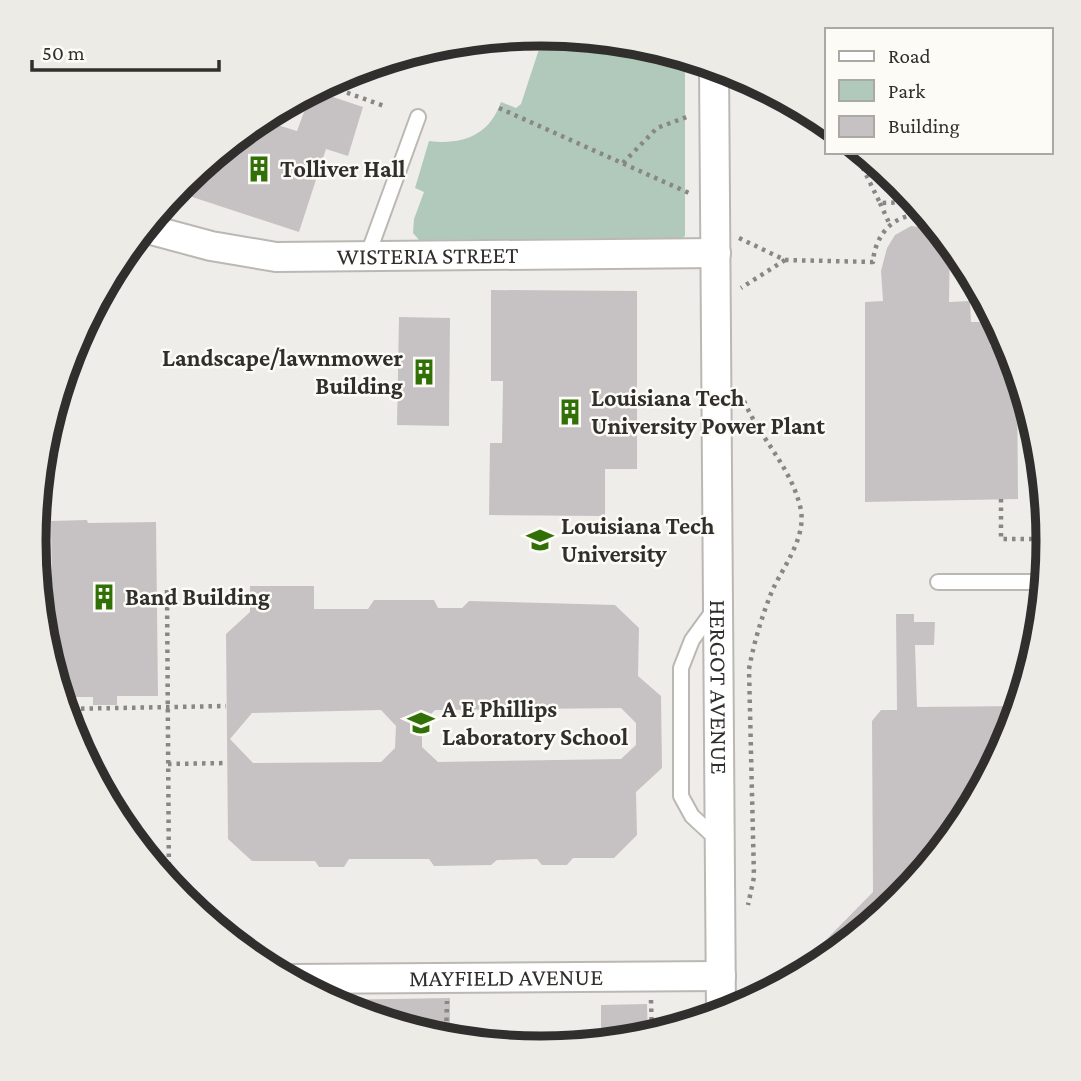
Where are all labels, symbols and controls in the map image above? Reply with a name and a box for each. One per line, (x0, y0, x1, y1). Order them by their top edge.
scale bar (32, 28, 219, 72)
legend (825, 28, 1053, 154)
text: 50 m (42, 41, 85, 65)
text: Road (888, 44, 931, 68)
text: Park (888, 79, 925, 103)
text: Building (888, 114, 960, 138)
building icon: Tolliver Hall (244, 154, 274, 184)
place label: Tolliver Hall (280, 155, 406, 182)
street label: WISTERIA STREET (337, 241, 519, 269)
place label: Landscape/lawnmower Building (162, 344, 403, 399)
building icon: Landscape/lawnmower Building (409, 357, 439, 387)
place label: Louisiana Tech University Power Plant (591, 384, 825, 439)
building icon: Louisiana Tech University Power Plant (555, 397, 585, 427)
place label: Louisiana Tech University (561, 512, 715, 567)
school or university icon: Louisiana Tech University (525, 525, 555, 555)
building icon: Band Building (89, 582, 119, 612)
place label: Band Building (125, 583, 270, 610)
street label: HERGOT AVENUE (705, 599, 733, 774)
place label: A E Phillips Laboratory School (441, 695, 628, 750)
school or university icon: A E Phillips Laboratory School (406, 708, 436, 738)
street label: MAYFIELD AVENUE (409, 963, 603, 991)

